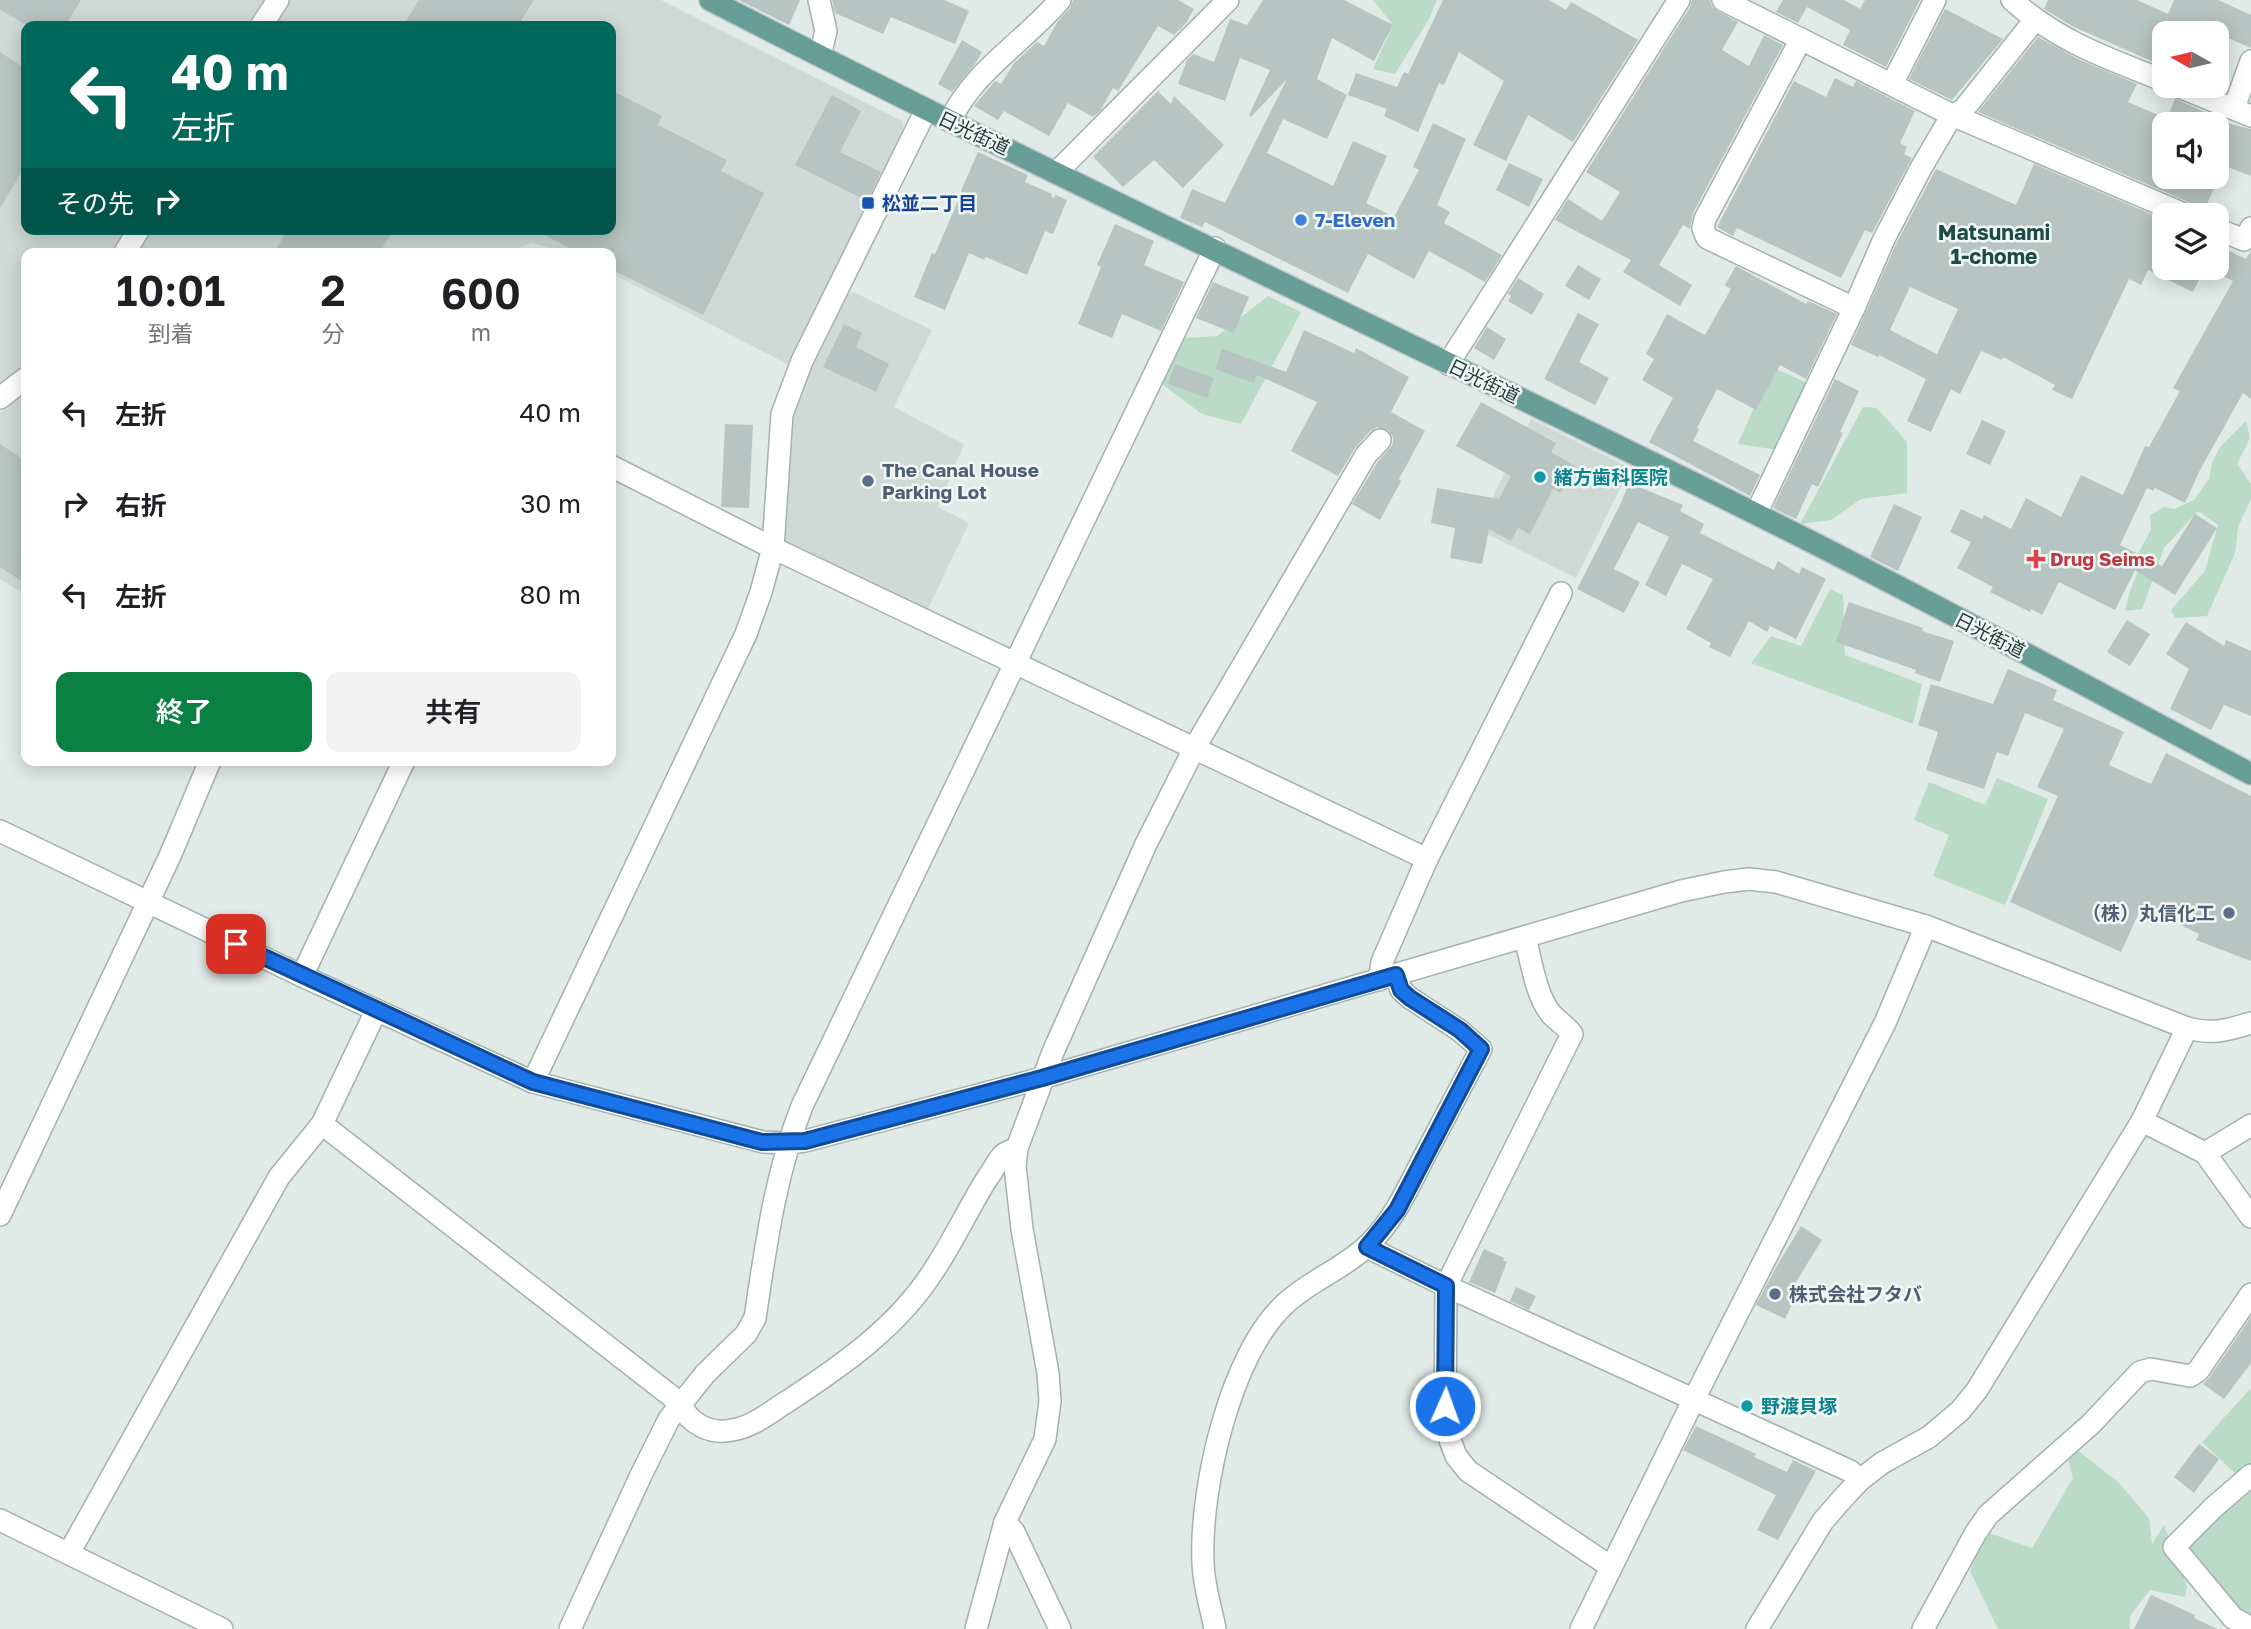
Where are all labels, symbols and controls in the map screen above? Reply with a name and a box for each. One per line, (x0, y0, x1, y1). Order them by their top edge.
north arrow (2152, 21, 2230, 98)
map controls (2152, 21, 2229, 280)
text: 40 m (171, 42, 289, 101)
icon: left (56, 49, 147, 140)
street label: 日光街道 (935, 106, 1014, 159)
text: 左折 (171, 108, 235, 146)
button: sound (2152, 112, 2229, 189)
icon: right (148, 182, 186, 220)
text: その先 (56, 188, 134, 219)
place label: 松並二丁目 (882, 191, 977, 214)
marker: 松並二丁目 (860, 195, 876, 211)
button: layers (2152, 203, 2229, 280)
place label: 7-Eleven (1315, 208, 1395, 231)
marker: 7-Eleven (1293, 212, 1309, 228)
district label: Matsunami 1-chome (1938, 219, 2050, 269)
text: 10:01 (116, 265, 225, 315)
text: 2 (320, 265, 346, 315)
text: 600 (441, 268, 521, 318)
text: m (471, 318, 491, 346)
text: 到着 (148, 319, 194, 347)
text: 分 (322, 319, 345, 347)
street label: 日光街道 (1445, 354, 1523, 408)
icon: left (56, 394, 94, 432)
text: 40 m (520, 397, 581, 428)
text: 左折 (115, 399, 167, 430)
place label: The Canal House Parking Lot (882, 458, 1039, 503)
place label: 緒方歯科医院 (1554, 465, 1668, 488)
marker: 緒方歯科医院 (1532, 469, 1548, 485)
marker: The Canal House Parking Lot (860, 473, 876, 489)
icon: right (56, 485, 94, 523)
text: 30 m (520, 488, 581, 519)
text: 右折 (115, 490, 167, 521)
place label: Drug Seims (2050, 547, 2156, 570)
marker: Drug Seims (2028, 551, 2044, 567)
icon: left (56, 576, 94, 614)
text: 80 m (520, 579, 581, 610)
text: 左折 (115, 581, 167, 612)
street label: 日光街道 (1951, 607, 2029, 662)
button: 終了 (56, 672, 312, 752)
button: 共有 (326, 672, 581, 752)
place label: （株）丸信化工 (2082, 901, 2215, 924)
marker: （株）丸信化工 (2221, 905, 2237, 921)
pin (206, 914, 266, 974)
icon: arrive (217, 925, 255, 963)
place label: 株式会社フタバ (1789, 1282, 1922, 1305)
marker: 株式会社フタバ (1767, 1286, 1783, 1302)
position arrow (1408, 1369, 1482, 1443)
place label: 野渡貝塚 (1761, 1394, 1837, 1417)
marker: 野渡貝塚 (1739, 1398, 1755, 1414)

